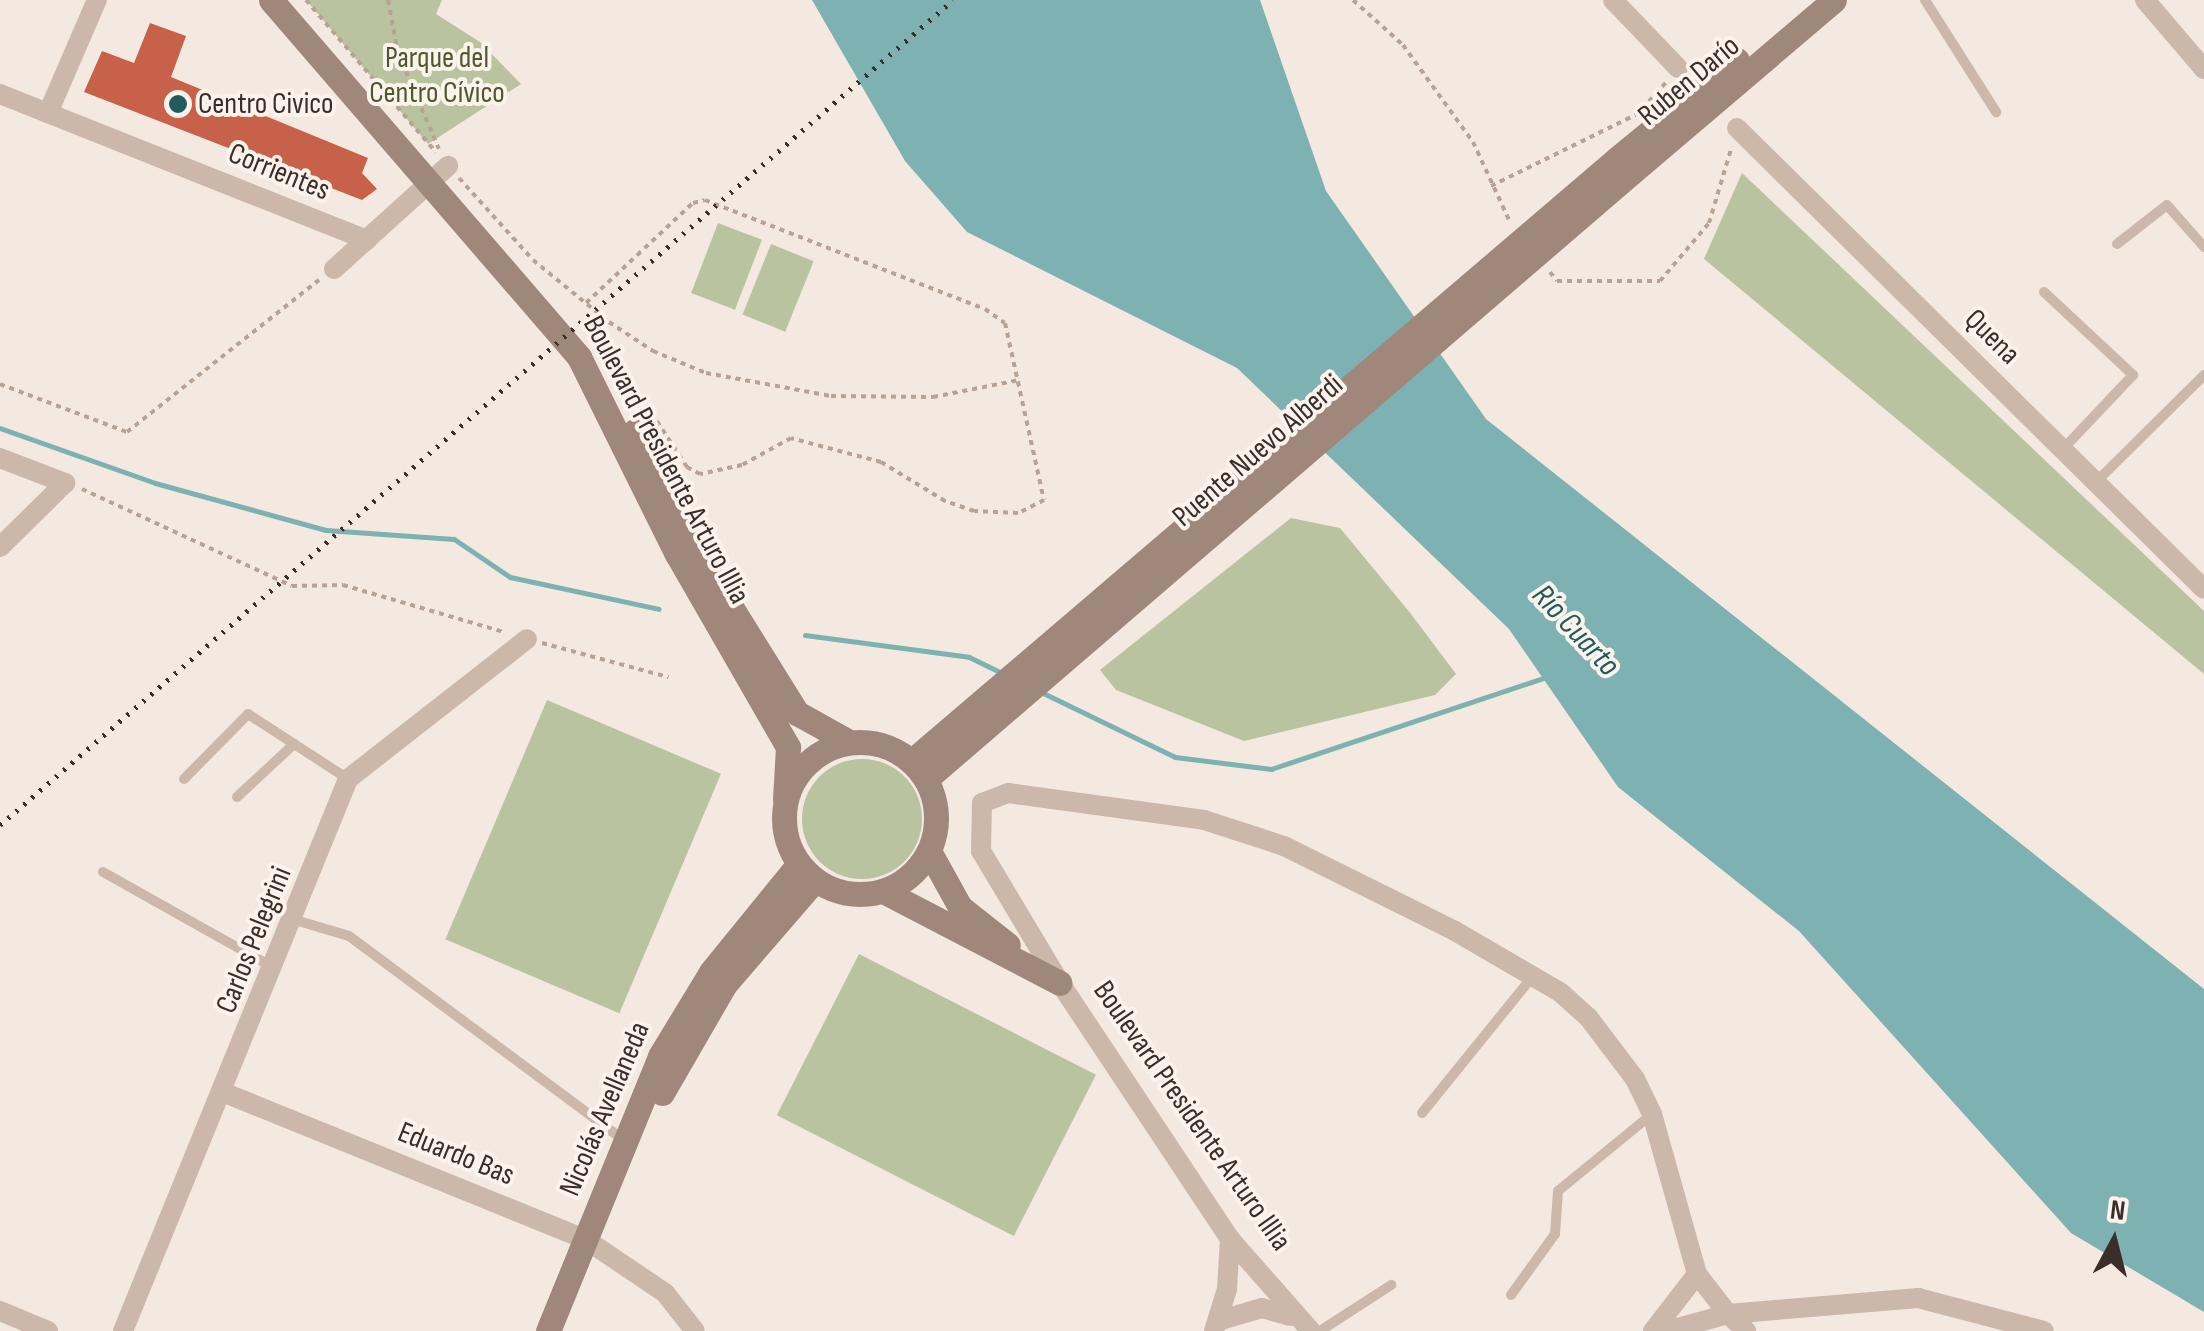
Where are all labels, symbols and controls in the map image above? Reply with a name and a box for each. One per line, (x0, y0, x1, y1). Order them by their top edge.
street label: Ruben Darío (1631, 28, 1747, 134)
park label: Parque del Centro Cívico (369, 40, 505, 110)
place label: Centro Civico (198, 86, 334, 122)
marker: Centro Civico (167, 93, 189, 115)
street label: Corrientes (223, 135, 335, 209)
street label: Quena (1957, 302, 2027, 372)
street label: Boulevard Presidente Arturo Illia (575, 310, 757, 610)
street label: Puente Nuevo Alberdi (1165, 367, 1351, 535)
water label: Río Cuarto (1523, 577, 1627, 685)
street label: Carlos Pelegrini (208, 862, 300, 1018)
street label: Boulevard Presidente Arturo Illia (1085, 974, 1299, 1258)
street label: Nicolás Avellaneda (552, 1017, 658, 1201)
street label: Eduardo Bas (393, 1114, 519, 1194)
north arrow (2064, 1191, 2164, 1291)
text: N (2108, 1193, 2127, 1228)

